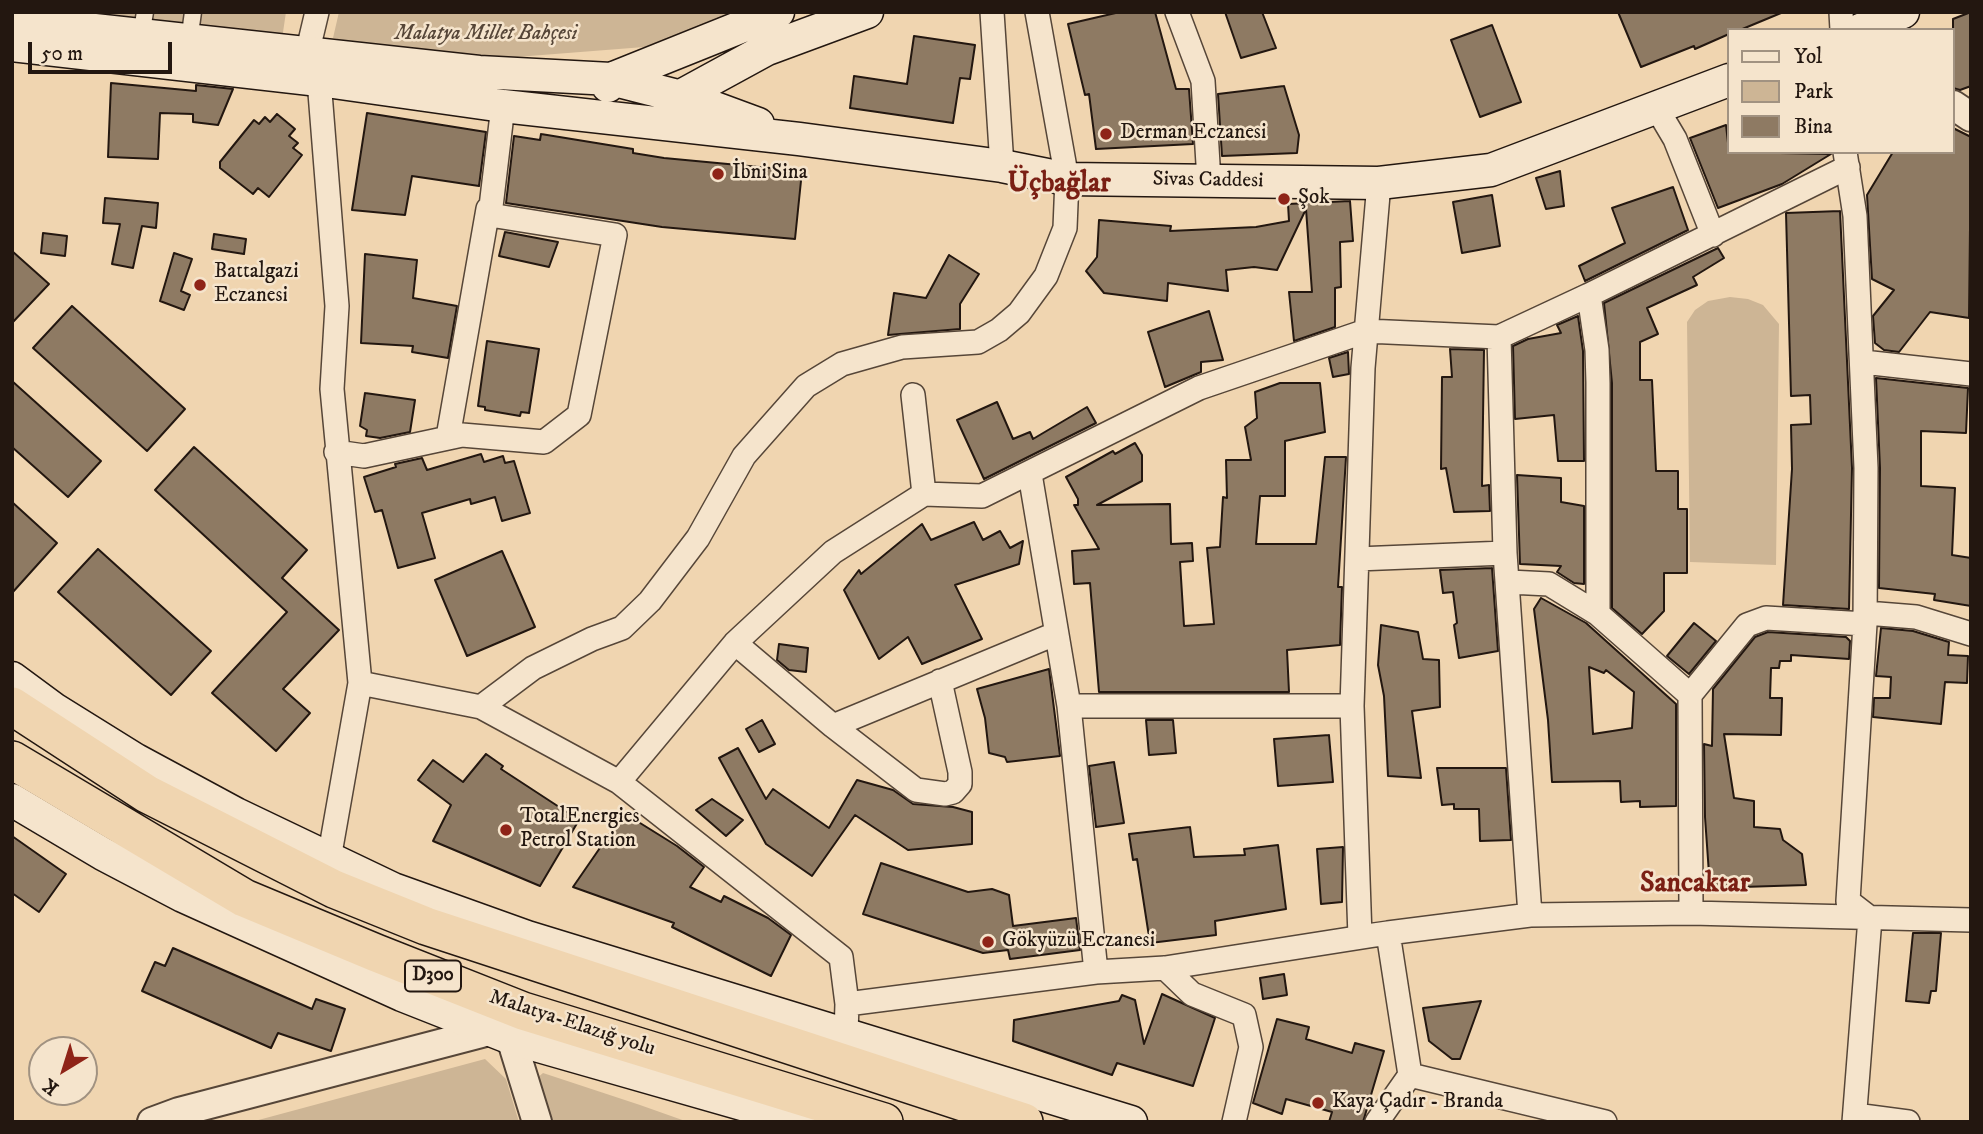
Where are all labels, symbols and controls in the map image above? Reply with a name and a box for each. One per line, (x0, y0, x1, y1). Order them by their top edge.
park label: Malatya Millet Bahçesi (395, 22, 577, 48)
scale bar (32, 28, 175, 72)
legend (1728, 28, 1955, 154)
text: 50 m (41, 41, 83, 67)
text: Yol (1794, 44, 1822, 70)
text: Park (1794, 79, 1833, 105)
text: Bina (1794, 114, 1833, 140)
place label: Derman Eczanesi (1120, 121, 1266, 147)
marker: Derman Eczanesi (1098, 126, 1114, 142)
place label: İbni Sina (732, 161, 808, 187)
marker: İbni Sina (710, 166, 726, 182)
street label: Sivas Caddesi (1152, 167, 1264, 195)
district label: Üçbağlar (1007, 168, 1111, 202)
place label: Şok (1298, 186, 1330, 212)
marker: Şok (1276, 191, 1292, 207)
place label: Battalgazi Eczanesi (214, 260, 299, 310)
marker: Battalgazi Eczanesi (192, 277, 208, 293)
place label: TotalEnergies Petrol Station (520, 805, 639, 855)
marker: TotalEnergies Petrol Station (498, 822, 514, 838)
district label: Sancaktar (1640, 868, 1750, 902)
place label: Gökyüzü Eczanesi (1002, 929, 1155, 955)
marker: Gökyüzü Eczanesi (980, 934, 996, 950)
road number: D300 (405, 960, 461, 992)
street label: Malatya-Elazığ yolu (486, 985, 658, 1063)
north arrow (28, 1036, 98, 1106)
text: K (39, 1073, 63, 1100)
place label: Kaya Çadır - Branda (1332, 1090, 1503, 1116)
marker: Kaya Çadır - Branda (1310, 1095, 1326, 1111)

